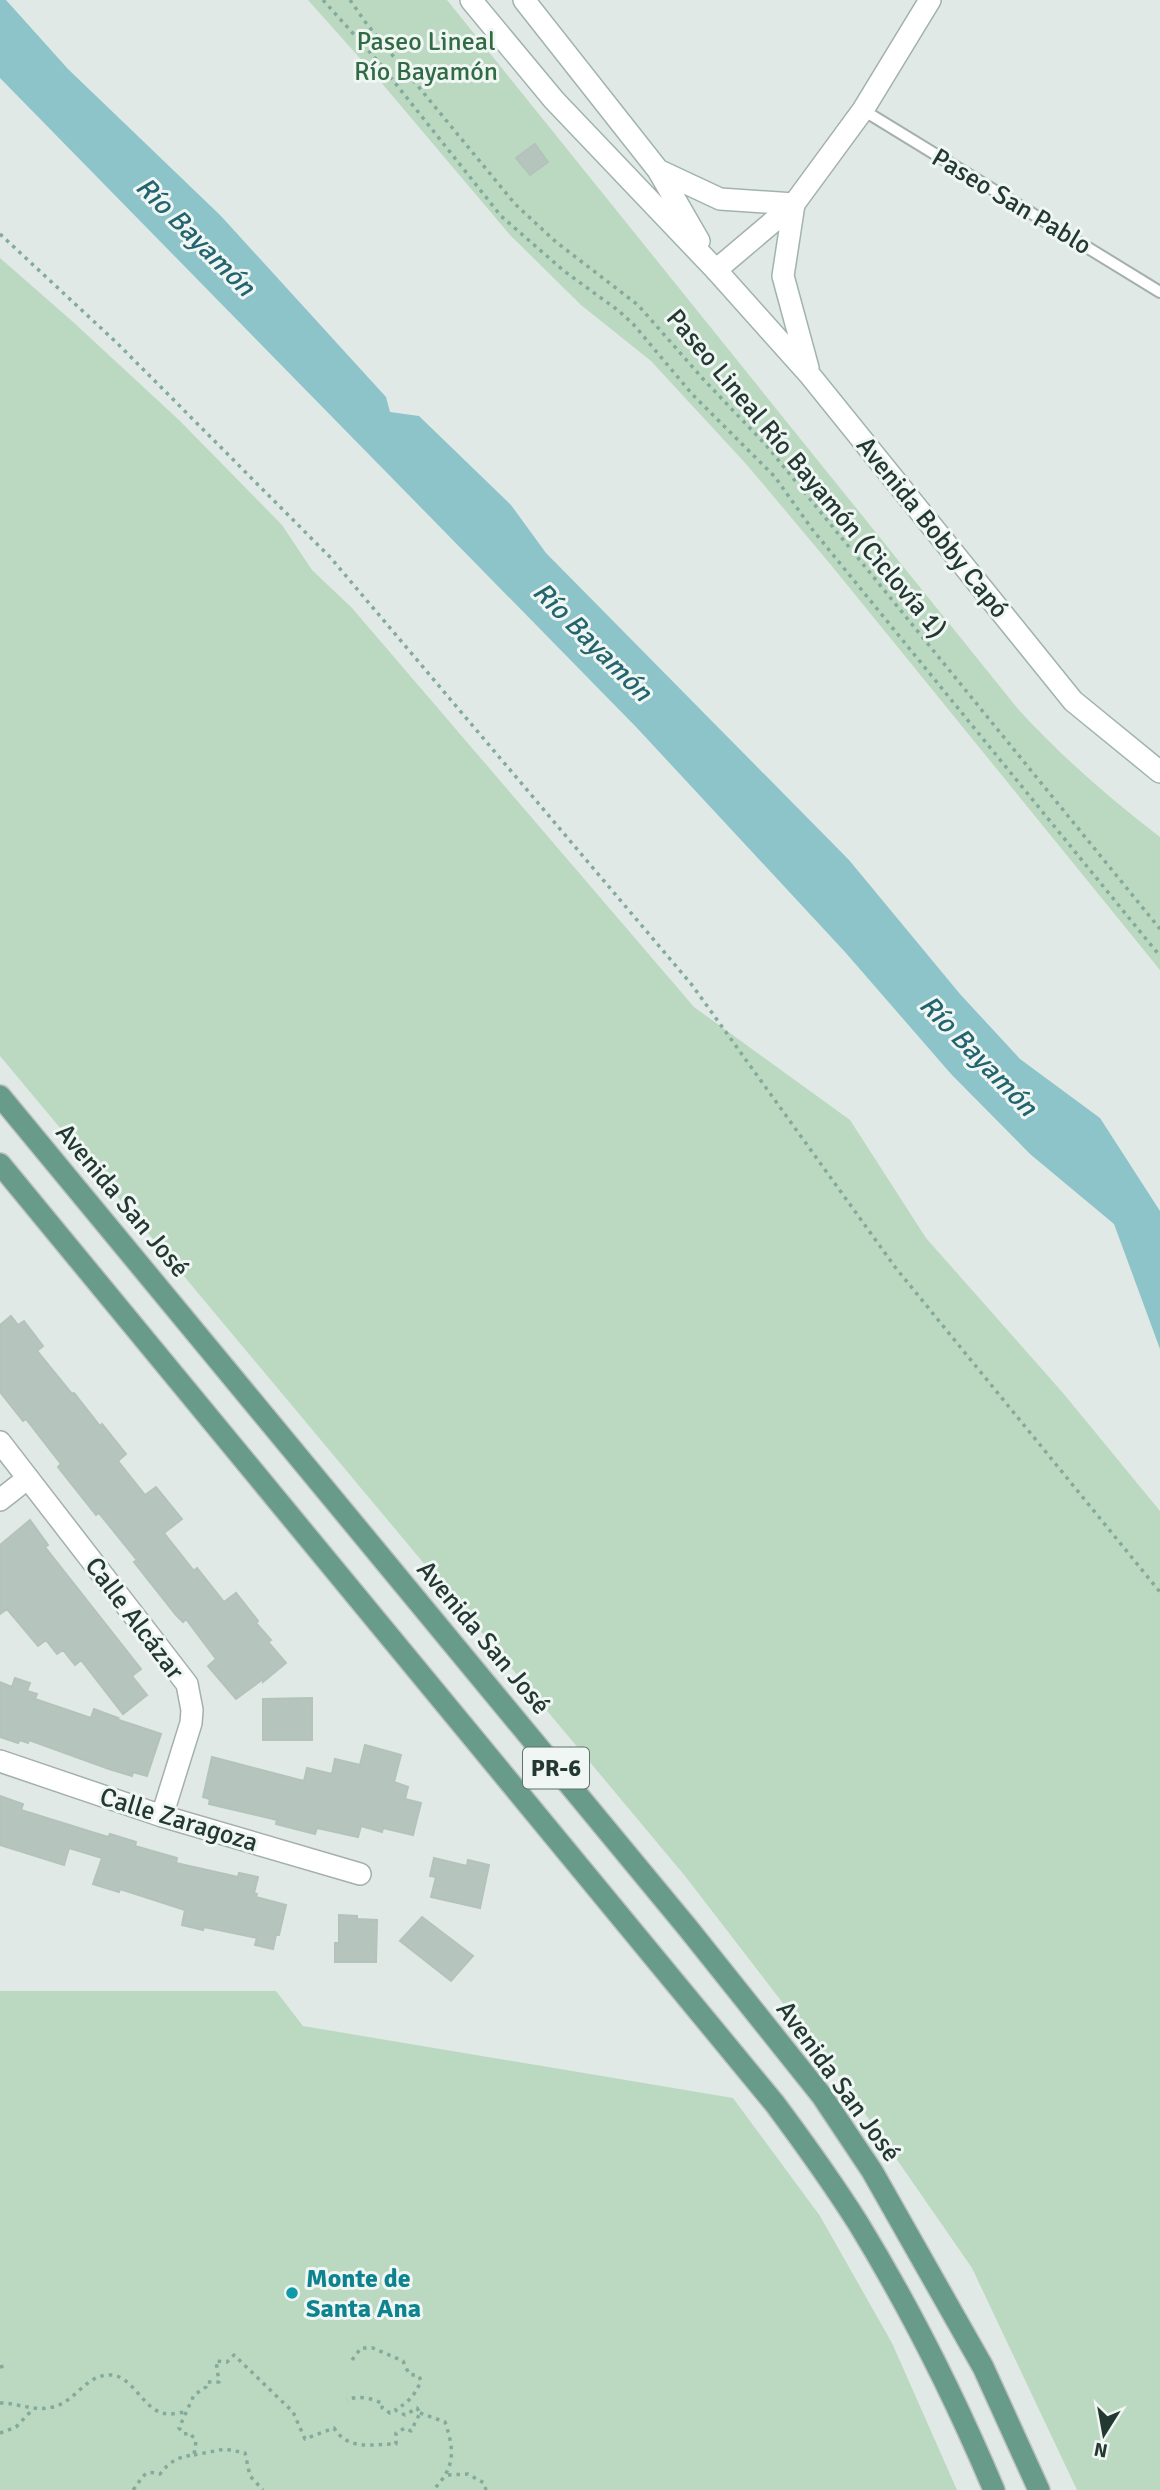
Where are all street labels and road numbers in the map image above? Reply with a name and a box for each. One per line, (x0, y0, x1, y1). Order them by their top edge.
street label: Paseo San Pablo (926, 142, 1097, 262)
street label: Paseo Lineal Río Bayamón (Ciclovía 1) (659, 303, 953, 645)
street label: Avenida Bobby Capó (849, 430, 1015, 625)
street label: Avenida San José (49, 1117, 196, 1284)
street label: Calle Alcázar (78, 1551, 191, 1686)
street label: Avenida San José (410, 1554, 557, 1721)
road number: PR-6 (523, 1748, 589, 1788)
street label: Calle Zaragoza (96, 1781, 262, 1859)
street label: Avenida San José (769, 1995, 907, 2168)

